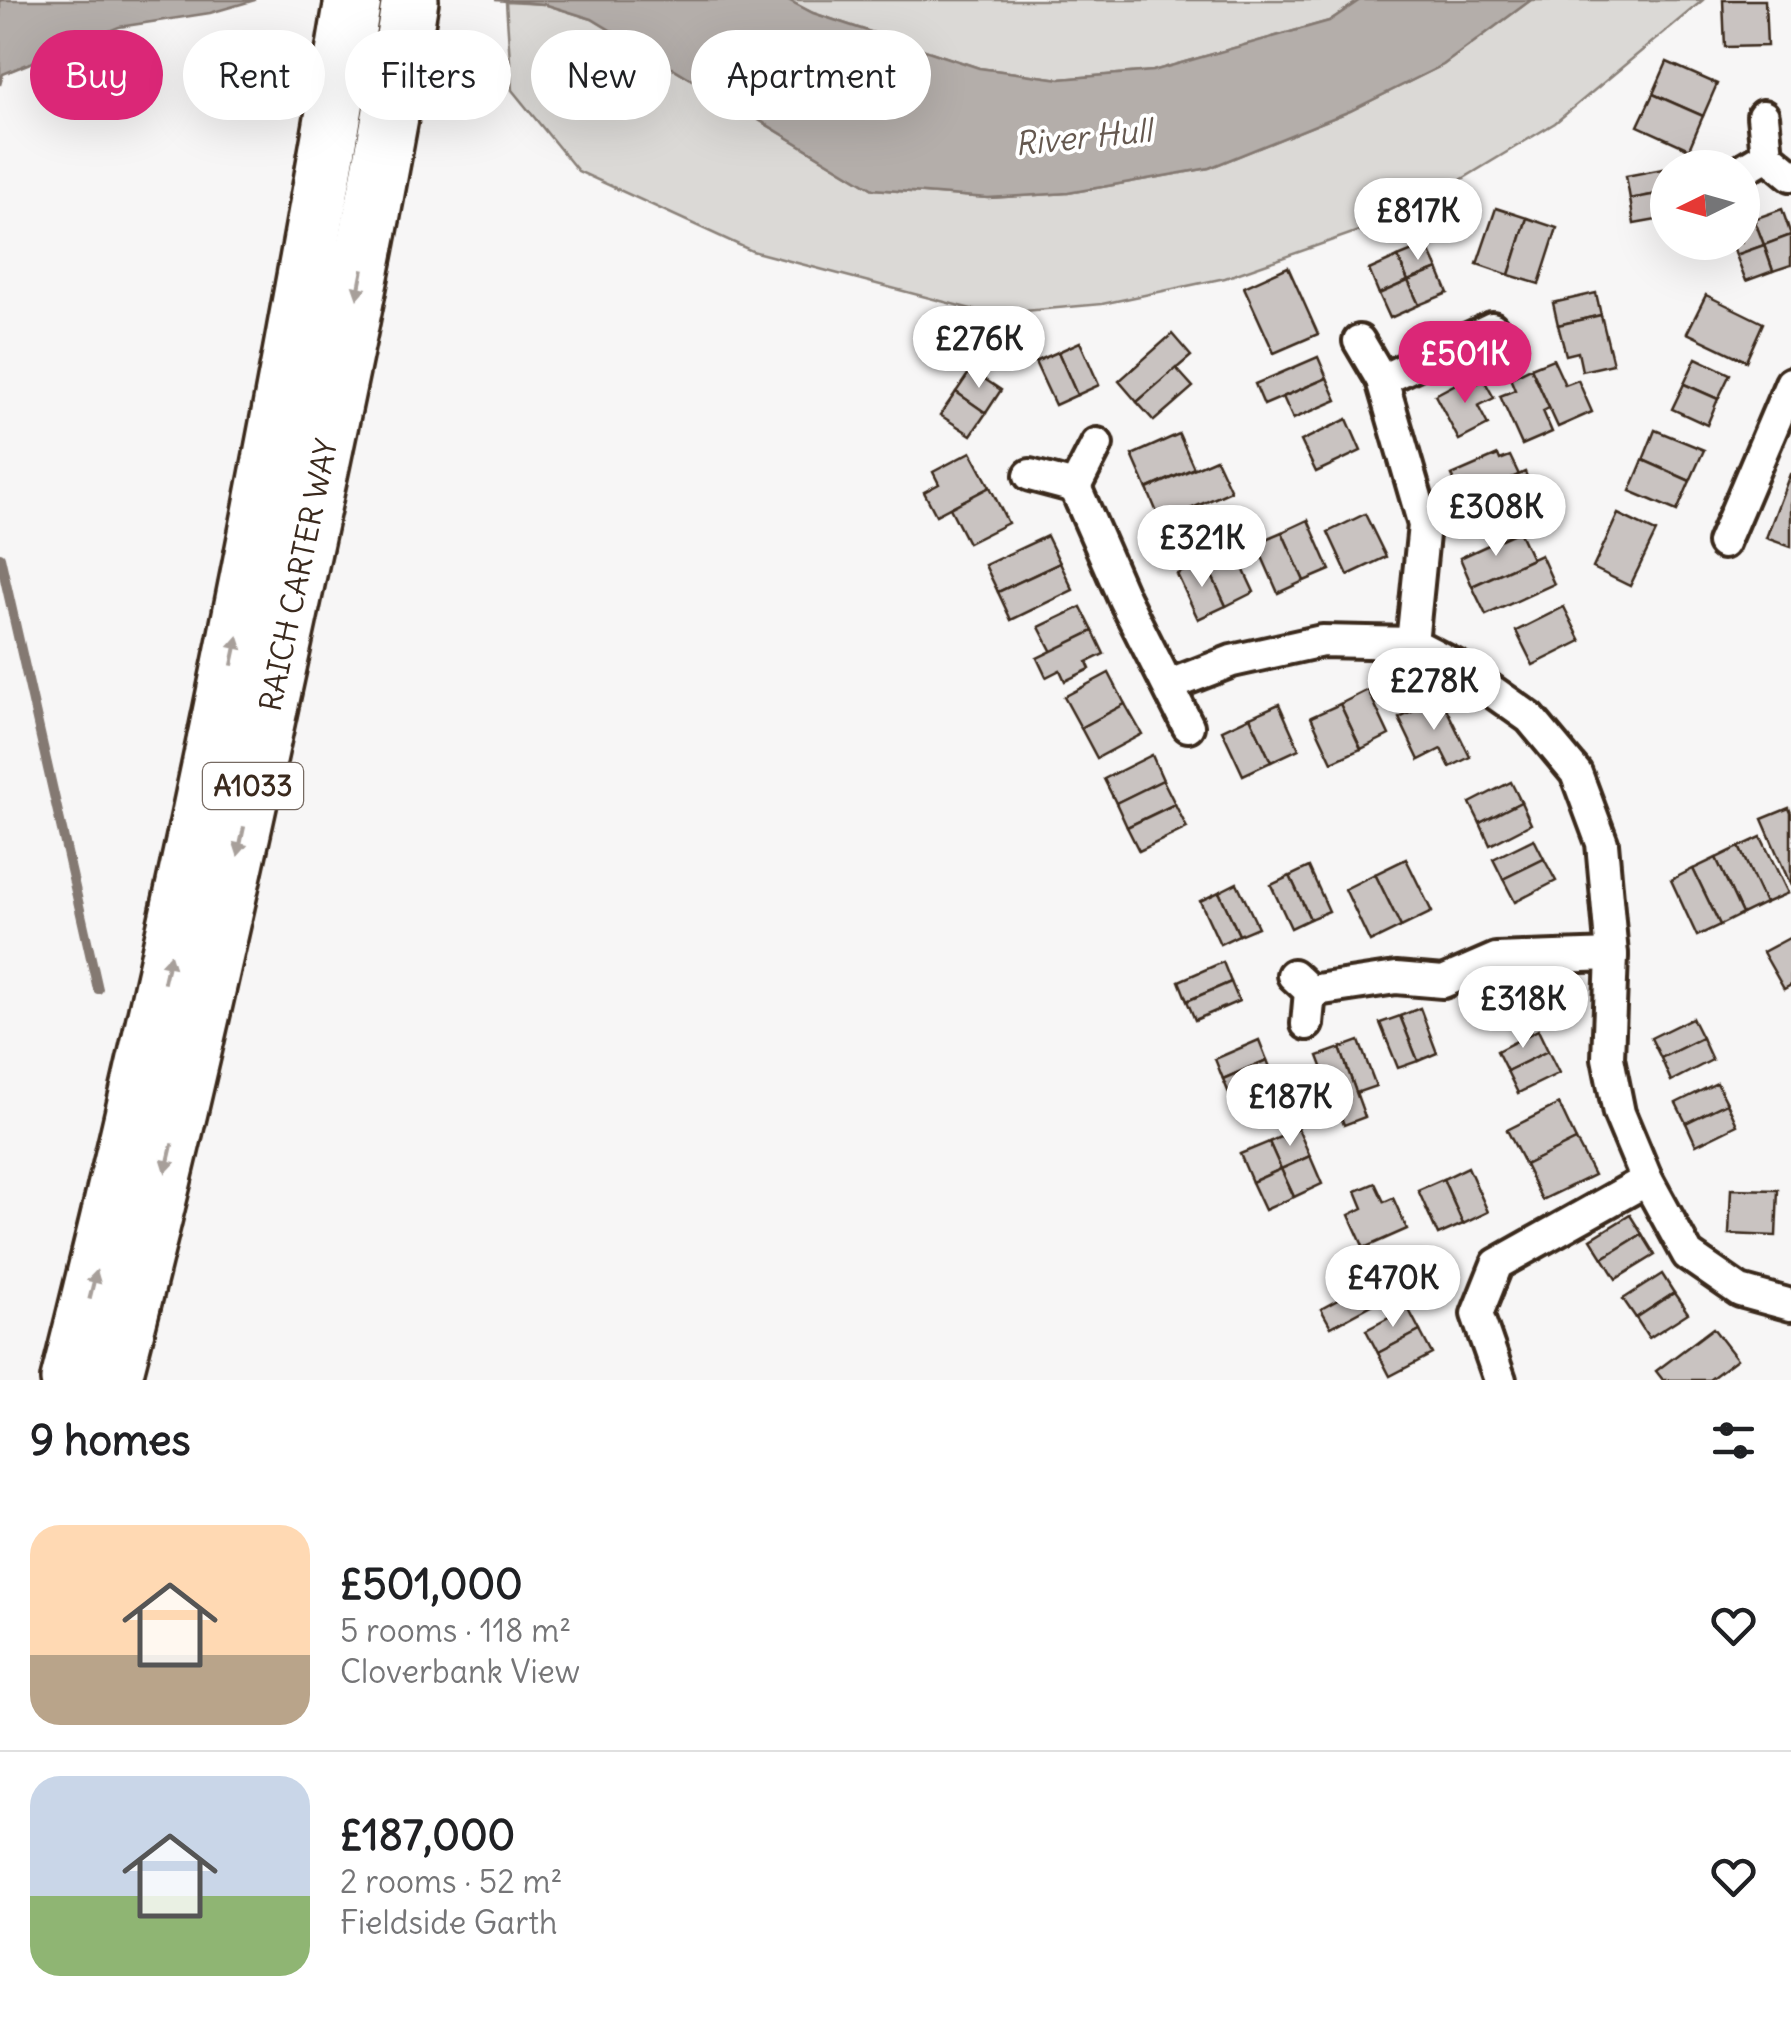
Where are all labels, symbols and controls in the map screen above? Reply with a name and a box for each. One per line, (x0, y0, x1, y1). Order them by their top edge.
chip: Buy (30, 30, 163, 120)
chip: Rent (183, 30, 325, 120)
chip: Filters (345, 30, 511, 120)
chip: New (531, 30, 671, 120)
chip: Apartment (691, 30, 931, 120)
water label: River Hull (1013, 109, 1157, 165)
north arrow (1650, 150, 1760, 260)
map controls (1650, 150, 1760, 260)
pin: £817K (1348, 178, 1488, 263)
text: £817K (1376, 190, 1460, 231)
one-way arrow (352, 269, 368, 300)
pin: £276K (909, 306, 1049, 391)
text: £276K (935, 318, 1023, 359)
pin: £501K (1395, 321, 1535, 406)
text: £501K (1420, 333, 1510, 374)
street label: RAICH CARTER WAY (251, 435, 345, 715)
pin: £308K (1426, 474, 1566, 559)
text: £308K (1449, 486, 1543, 527)
pin: £321K (1132, 505, 1272, 590)
text: £321K (1159, 517, 1245, 558)
one-way arrow (228, 636, 244, 667)
pin: £278K (1364, 648, 1504, 733)
text: £278K (1390, 660, 1478, 701)
road number: A1033 (203, 763, 303, 809)
one-way arrow (233, 826, 248, 857)
one-way arrow (160, 953, 175, 984)
pin: £318K (1453, 966, 1593, 1051)
text: £318K (1480, 978, 1566, 1019)
pin: £187K (1220, 1064, 1360, 1149)
text: £187K (1248, 1076, 1332, 1117)
one-way arrow (161, 1143, 176, 1174)
pin: £470K (1323, 1245, 1463, 1330)
text: £470K (1347, 1257, 1439, 1298)
one-way arrow (85, 1269, 101, 1300)
icon: filters (1706, 1413, 1761, 1468)
text: 9 homes (30, 1414, 191, 1466)
text: £501,000 (340, 1558, 523, 1610)
icon: home (110, 1565, 230, 1685)
icon: heart (1706, 1598, 1761, 1653)
text: 5 rooms · 118 m² (340, 1610, 571, 1651)
text: Cloverbank View (340, 1651, 580, 1692)
text: £187,000 (340, 1809, 515, 1861)
icon: home (110, 1816, 230, 1936)
icon: heart (1706, 1849, 1761, 1904)
text: 2 rooms · 52 m² (340, 1861, 562, 1902)
text: Fieldside Garth (340, 1902, 557, 1943)

